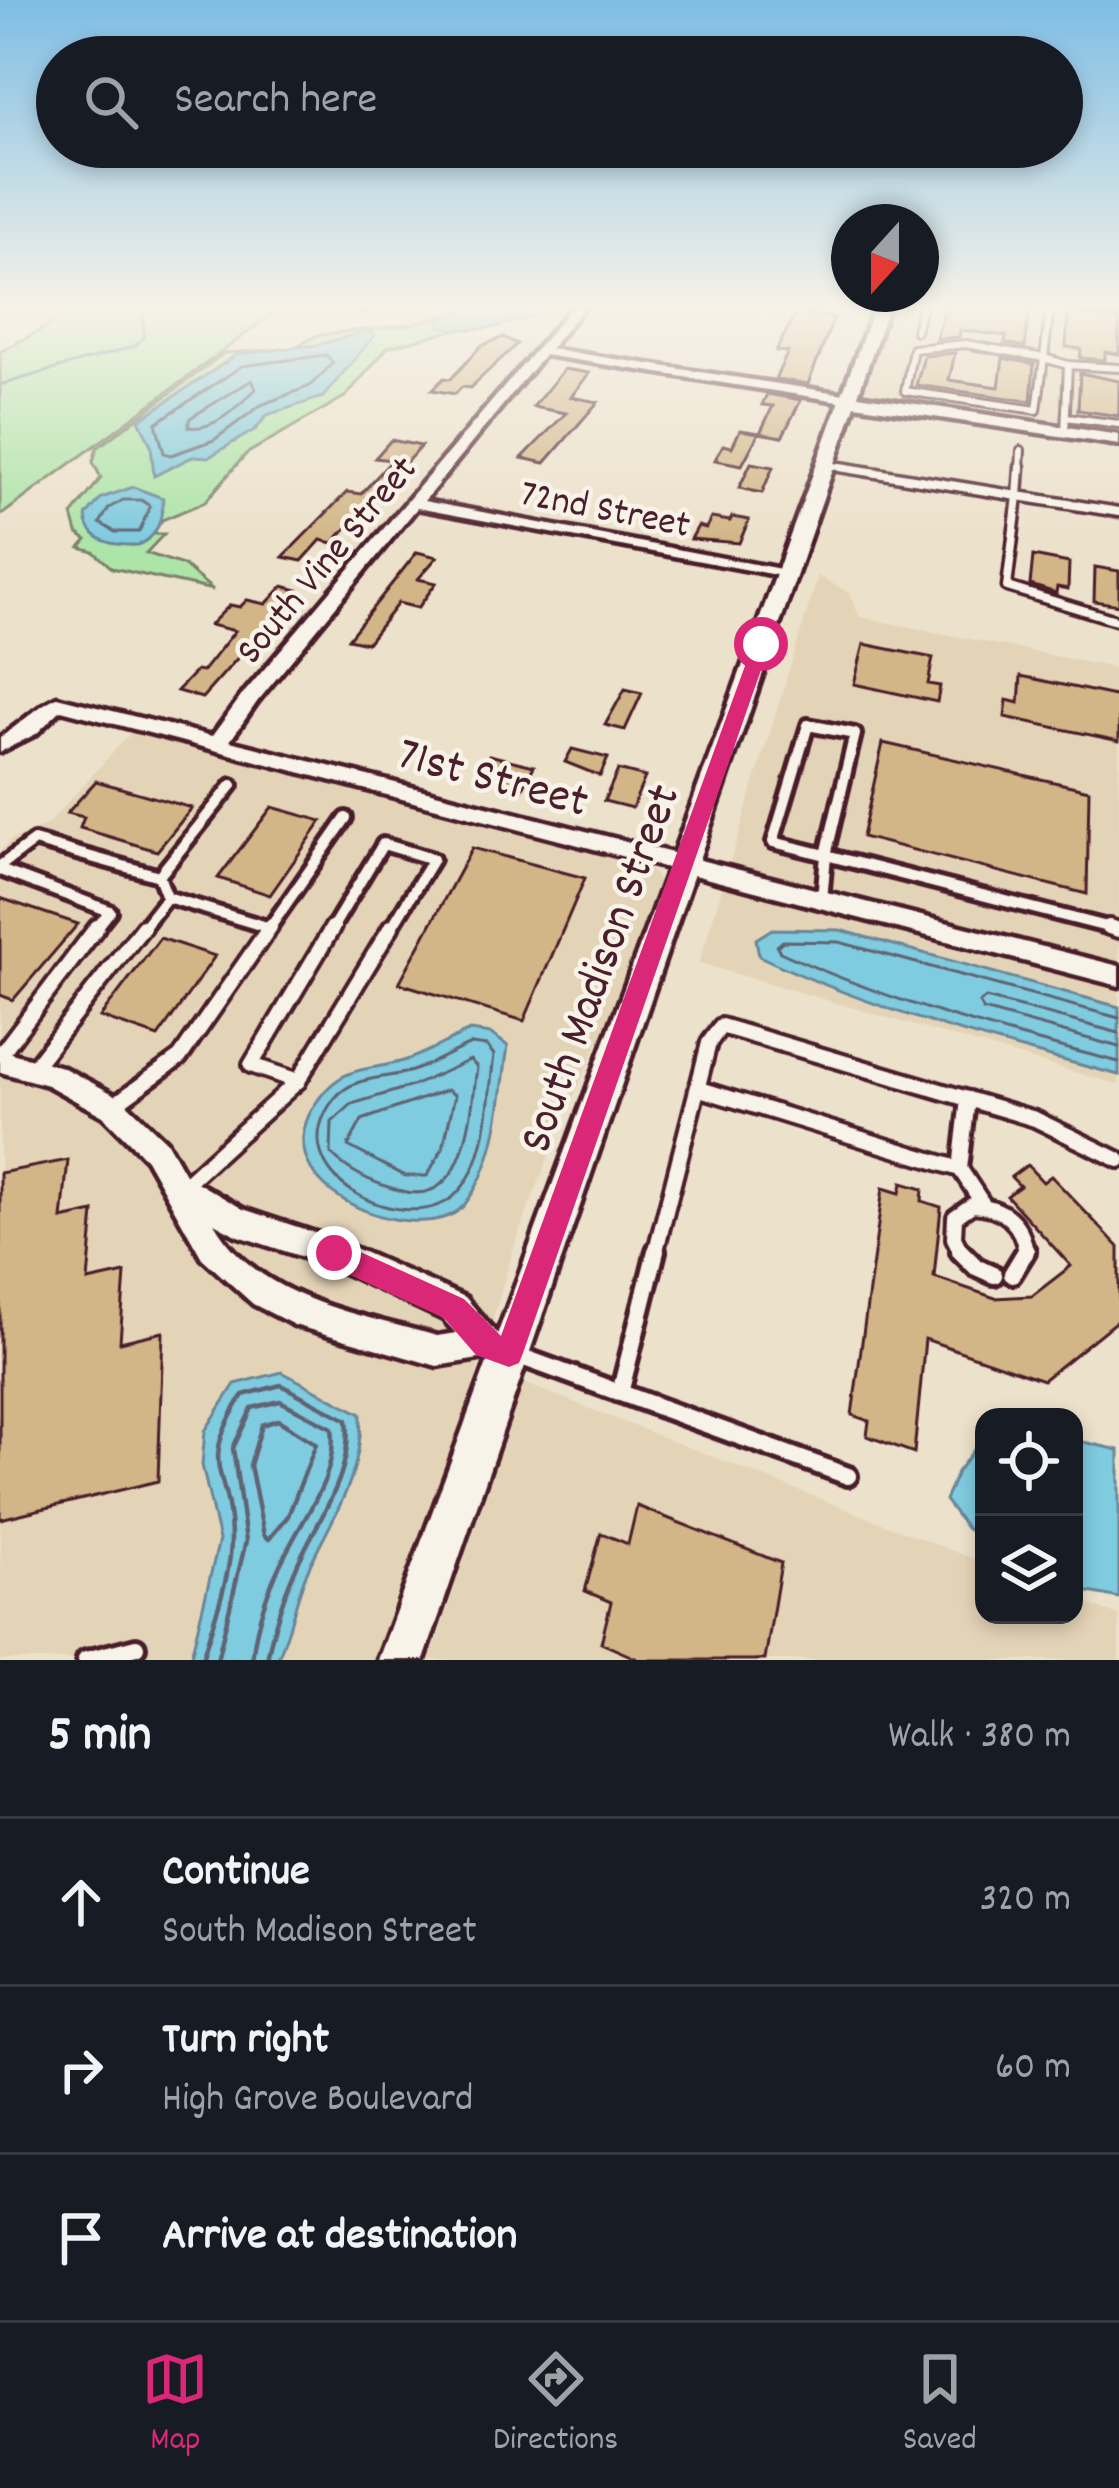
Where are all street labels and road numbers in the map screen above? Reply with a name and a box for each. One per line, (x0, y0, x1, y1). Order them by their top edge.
street label: South Vine Street (225, 446, 433, 678)
street label: 72nd Street (515, 469, 694, 556)
street label: 71st Street (389, 723, 595, 840)
street label: South Madison Street (504, 776, 702, 1163)

